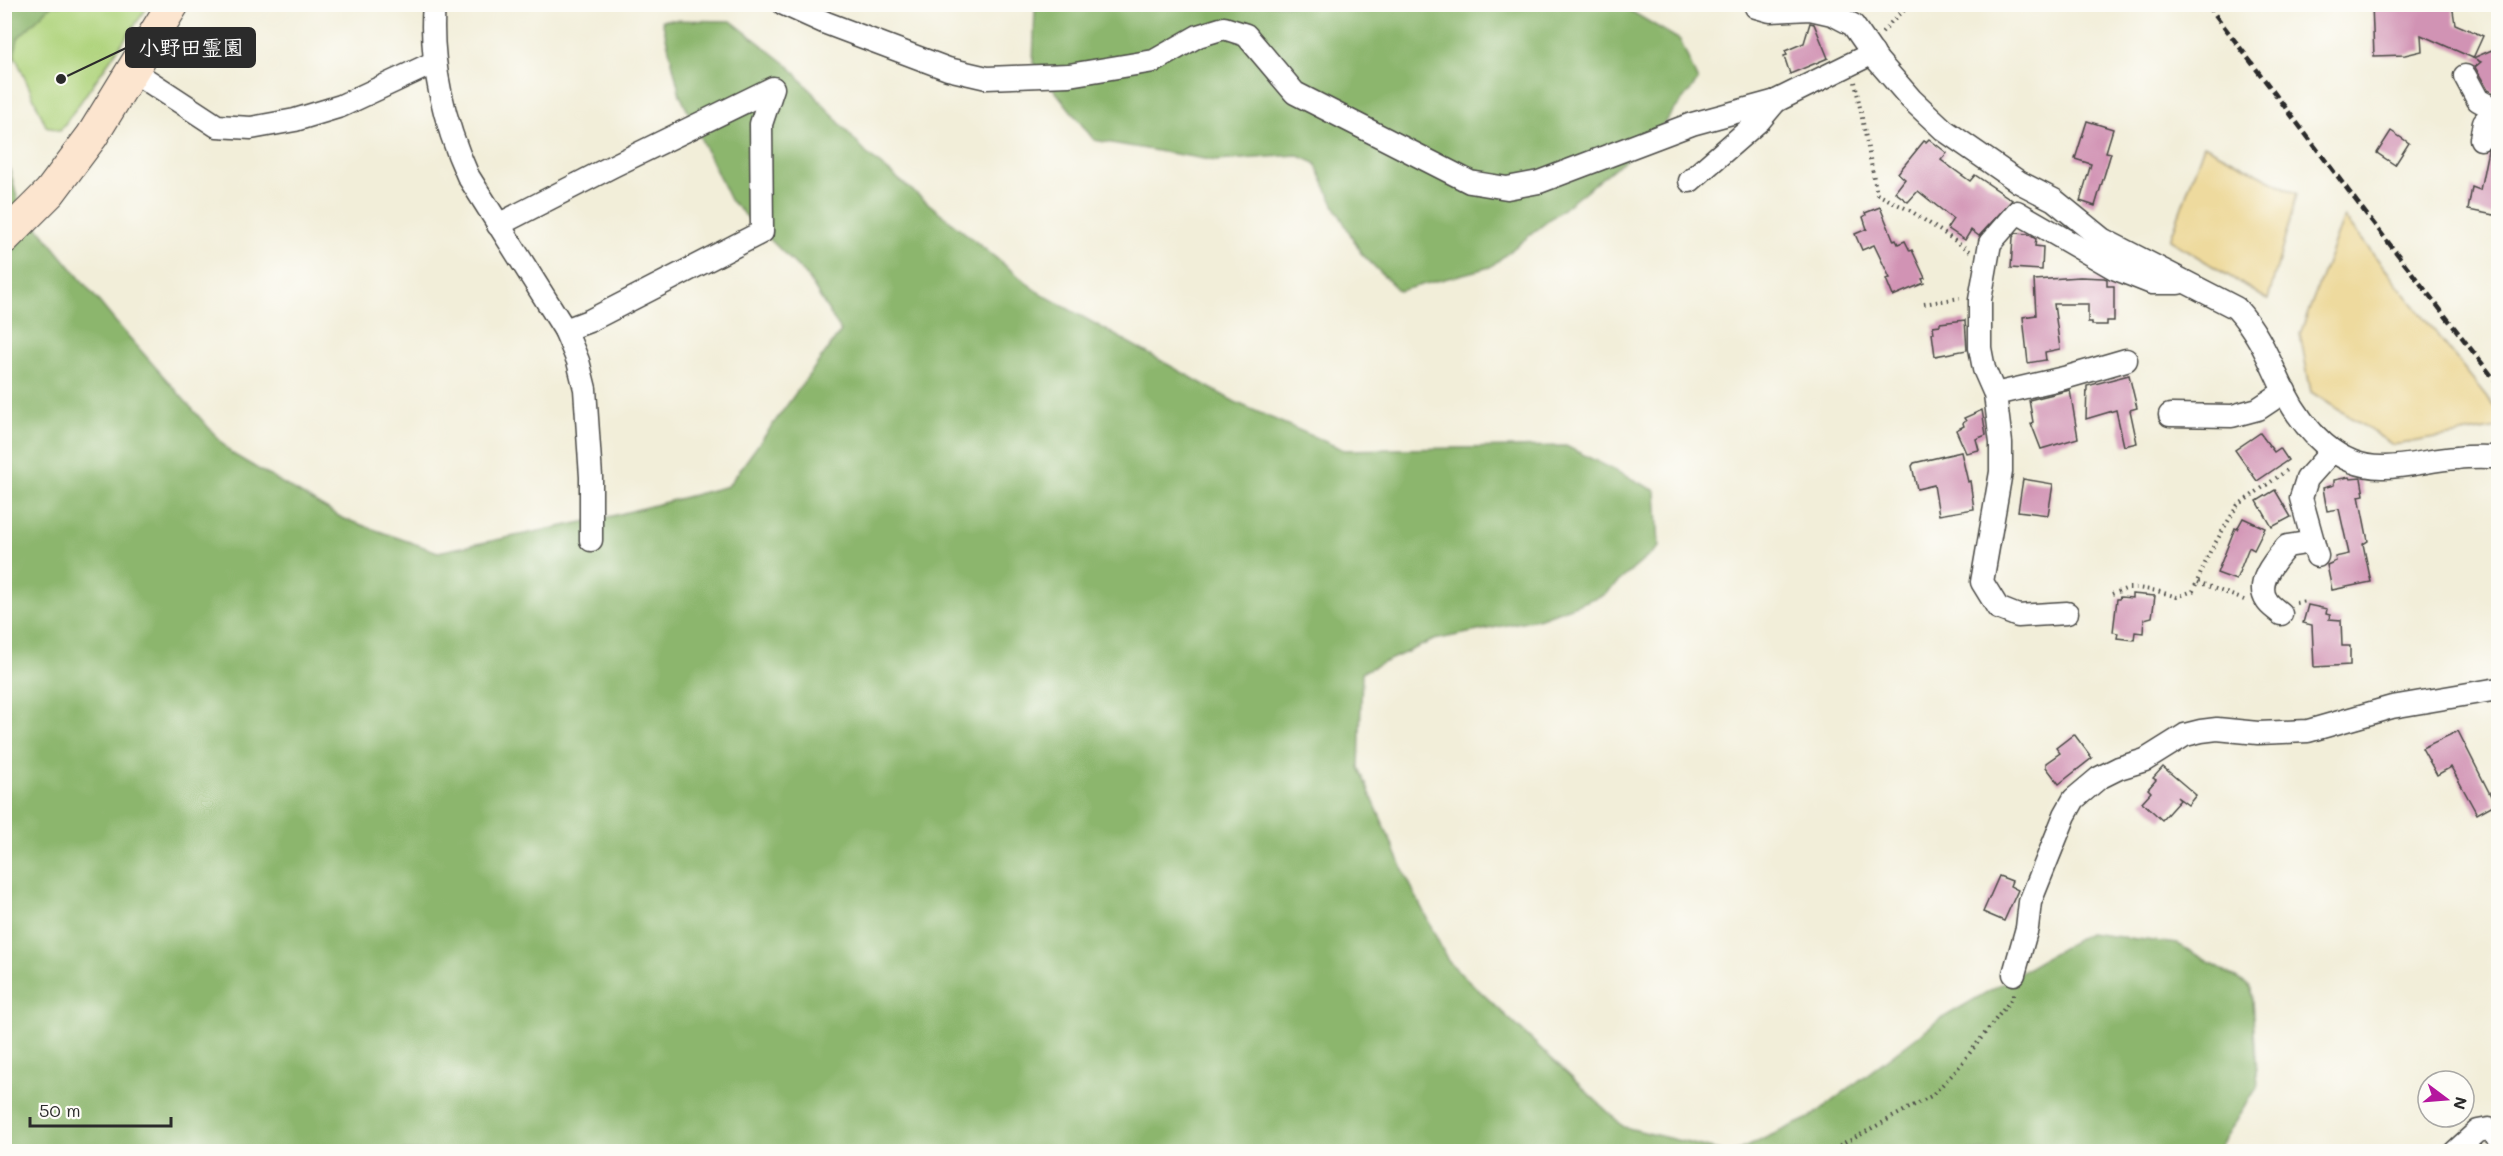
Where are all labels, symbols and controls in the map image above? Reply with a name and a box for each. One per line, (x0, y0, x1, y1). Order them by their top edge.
callout: 小野田霊園 (126, 28, 255, 67)
text: 小野田霊園 (139, 33, 244, 60)
north arrow (2416, 1069, 2476, 1129)
scale bar (30, 1090, 171, 1128)
text: N (2449, 1095, 2473, 1112)
text: 50 m (39, 1098, 81, 1122)

